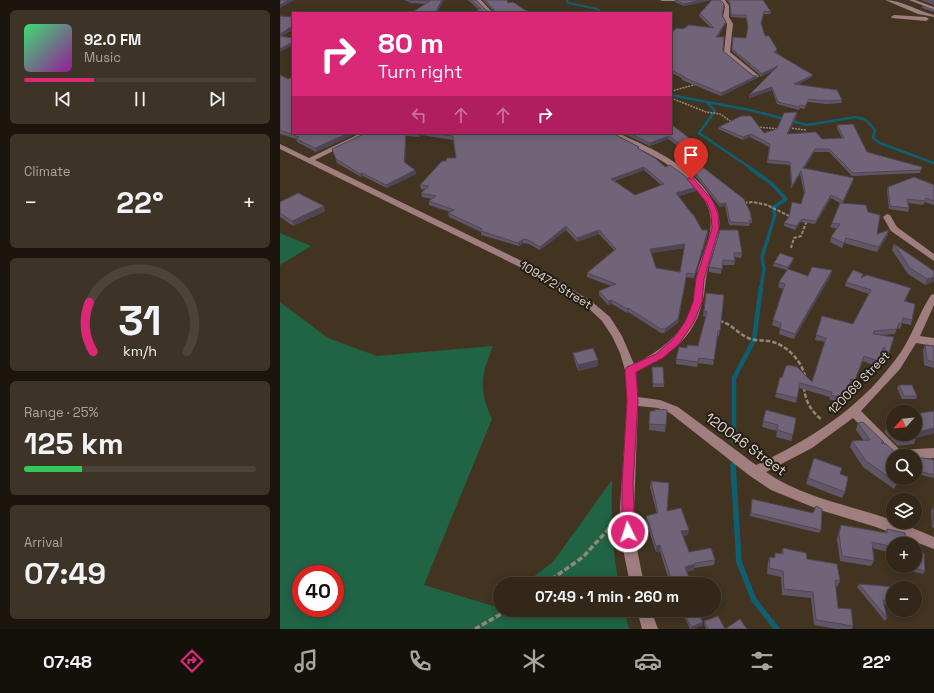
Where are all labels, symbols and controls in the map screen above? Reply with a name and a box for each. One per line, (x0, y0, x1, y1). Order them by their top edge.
text: 80 m (378, 25, 444, 61)
icon: right (312, 28, 364, 80)
text: 92.0 FM (84, 30, 141, 49)
text: Music (84, 49, 121, 66)
text: Turn right (378, 60, 462, 83)
icon: previous (52, 88, 74, 110)
icon: pause (129, 88, 151, 110)
icon: next (206, 88, 228, 110)
icon: left (408, 104, 430, 126)
icon: ahead (450, 104, 472, 126)
icon: ahead (492, 104, 514, 126)
icon: right (534, 104, 556, 126)
pin (674, 138, 708, 179)
icon: arrive (680, 144, 702, 166)
text: Climate (24, 163, 70, 180)
text: 22° (116, 183, 164, 222)
text: − (24, 188, 38, 216)
text: + (242, 188, 256, 216)
street label: 109472 Street (517, 257, 595, 313)
text: 31 (118, 294, 162, 347)
text: km/h (123, 342, 157, 360)
street label: 120069 Street (825, 348, 893, 418)
text: Range · 25% (24, 404, 98, 421)
north arrow (886, 405, 922, 441)
map controls (886, 405, 922, 617)
street label: 120046 Street (702, 409, 790, 479)
text: 125 km (24, 424, 124, 463)
button: search (886, 449, 922, 485)
button: layers (886, 493, 922, 529)
position arrow (607, 511, 649, 553)
text: Arrival (24, 534, 63, 551)
button: + (886, 537, 922, 573)
text: 07:49 (24, 554, 106, 593)
speed limit sign: 40 (292, 565, 344, 617)
button: − (886, 581, 922, 617)
text: 07:49 · 1 min · 260 m (535, 587, 679, 606)
icon: directions (178, 647, 206, 675)
icon: music (292, 647, 320, 675)
icon: phone (406, 647, 434, 675)
icon: climate (520, 647, 548, 675)
icon: car (634, 647, 662, 675)
icon: filters (748, 647, 776, 675)
text: 07:48 (43, 650, 92, 673)
text: 22° (862, 650, 891, 673)

